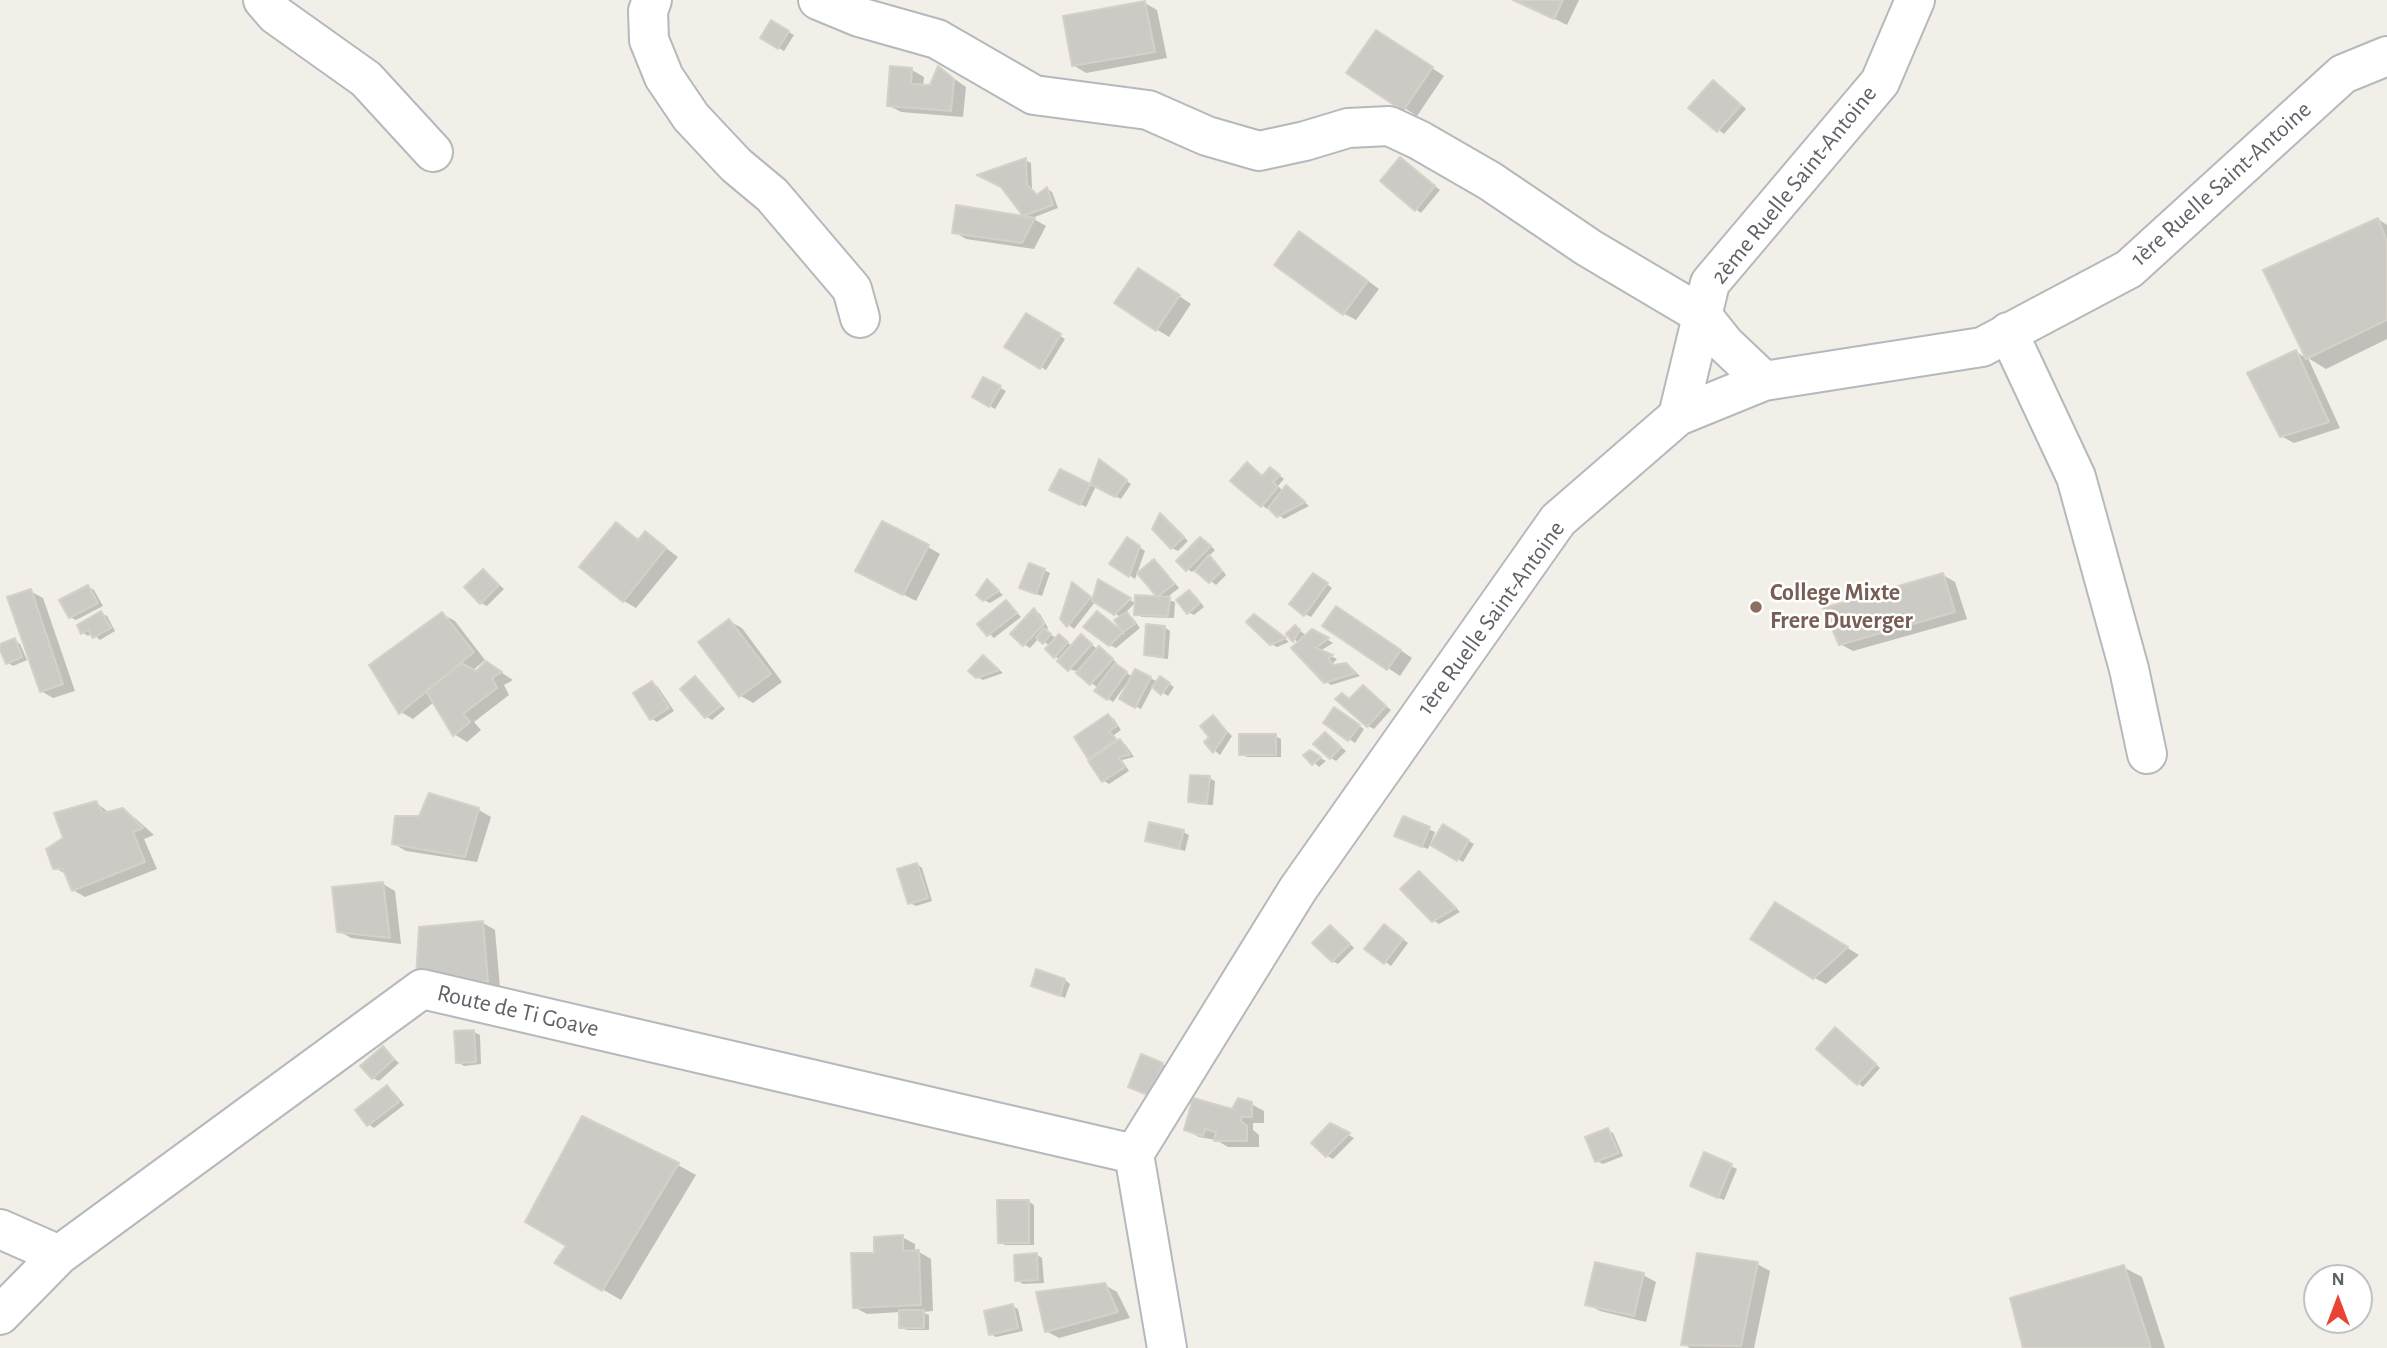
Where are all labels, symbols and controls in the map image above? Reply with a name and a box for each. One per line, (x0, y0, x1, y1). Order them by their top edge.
street label: 2ème Ruelle Saint-Antoine (1705, 80, 1883, 290)
street label: 1ère Ruelle Saint-Antoine (2125, 95, 2317, 273)
street label: 1ère Ruelle Saint-Antoine (1411, 515, 1571, 721)
place label: College Mixte Frere Duverger (1770, 579, 1913, 635)
marker: College Mixte Frere Duverger (1748, 599, 1764, 615)
street label: Route de Ti Goave (434, 978, 602, 1044)
north arrow (2303, 1264, 2373, 1334)
text: N (2331, 1270, 2345, 1289)

